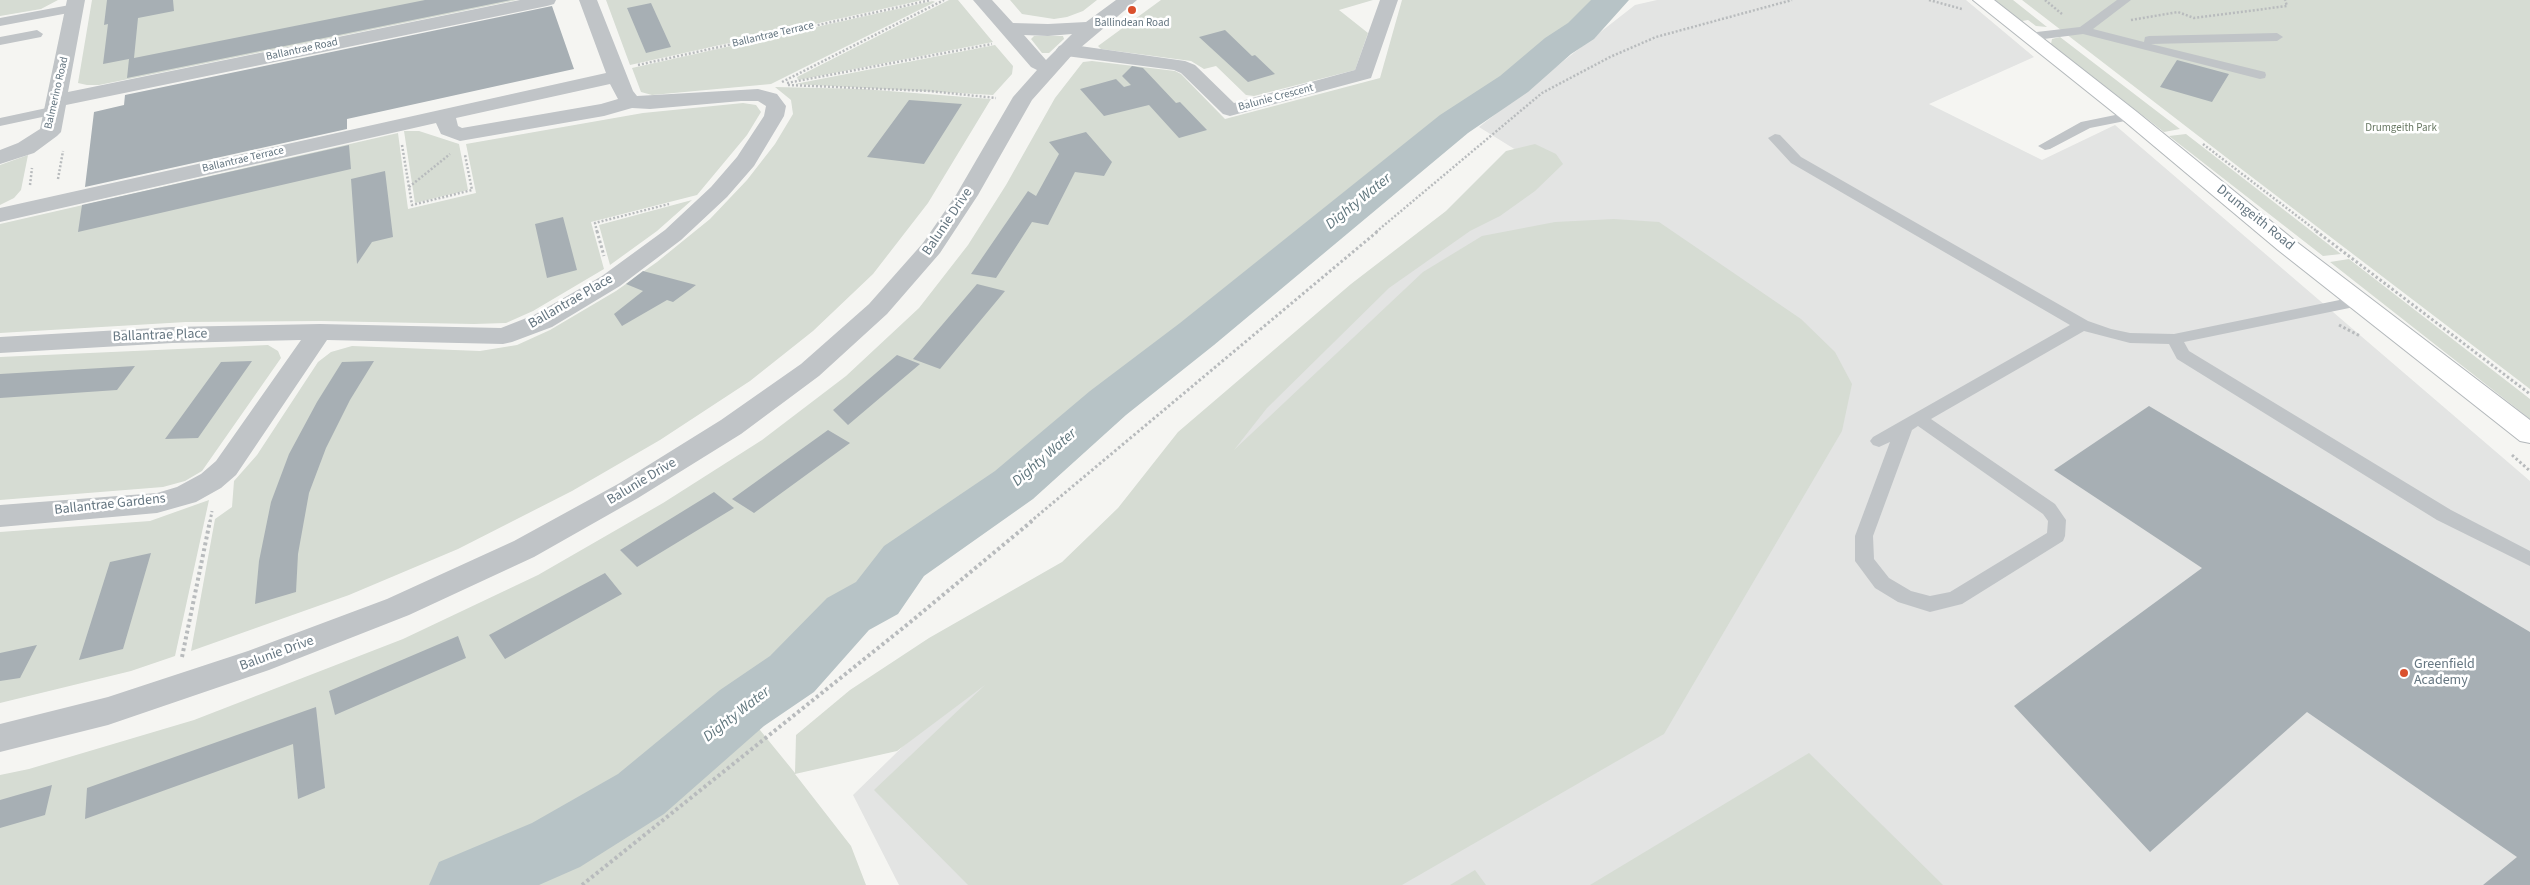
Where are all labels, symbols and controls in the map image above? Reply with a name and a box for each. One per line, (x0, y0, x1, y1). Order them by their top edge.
marker: Ballindean Road (1126, 4, 1138, 16)
place label: Ballindean Road (1094, 17, 1170, 31)
street label: Ballantrae Terrace (731, 19, 815, 51)
street label: Ballantrae Road (265, 36, 339, 64)
street label: Balmerino Road (42, 56, 72, 130)
street label: Balunie Crescent (1237, 82, 1315, 114)
park label: Drumgeith Park (2365, 122, 2437, 136)
street label: Ballantrae Terrace (201, 144, 285, 176)
water label: Dighty Water (1323, 170, 1395, 234)
street label: Drumgeith Road (2213, 182, 2297, 254)
street label: Balunie Drive (919, 185, 977, 259)
street label: Ballantrae Place (526, 271, 616, 333)
street label: Ballantrae Place (112, 326, 208, 346)
water label: Dighty Water (1009, 425, 1081, 491)
street label: Balunie Drive (604, 455, 680, 509)
street label: Ballantrae Gardens (54, 491, 166, 519)
street label: Balunie Drive (238, 633, 316, 675)
place label: Greenfield Academy (2414, 657, 2475, 690)
marker: Greenfield Academy (2398, 667, 2410, 679)
water label: Dighty Water (700, 684, 774, 746)

